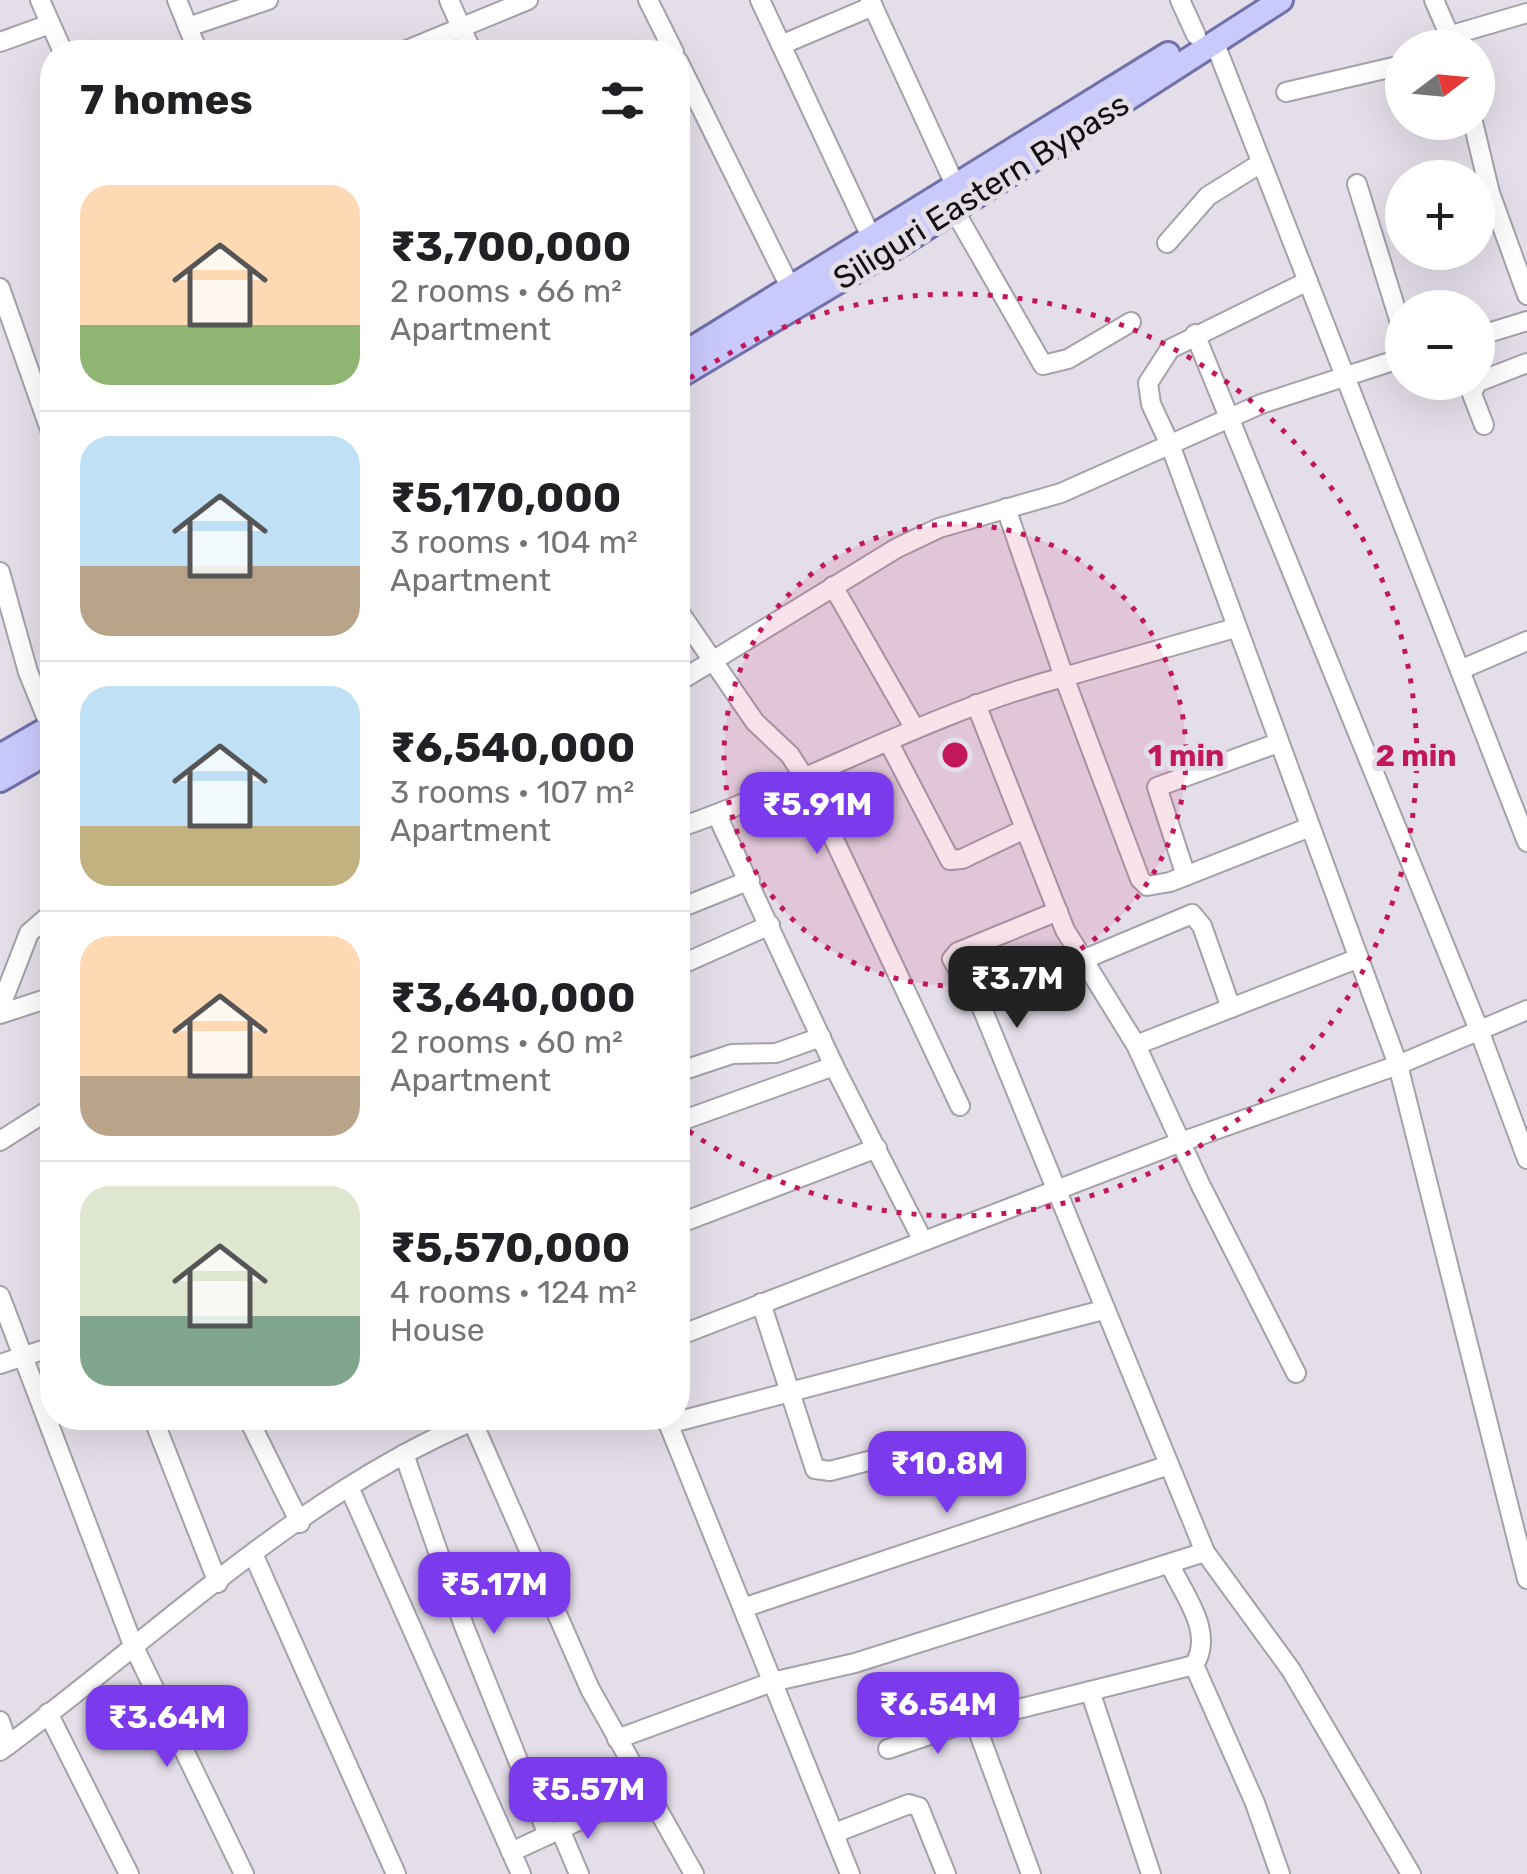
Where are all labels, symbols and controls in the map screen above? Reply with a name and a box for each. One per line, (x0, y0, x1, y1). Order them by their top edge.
north arrow (1385, 30, 1495, 140)
map controls (1385, 30, 1495, 400)
icon: filters (595, 73, 650, 128)
text: 7 homes (80, 75, 253, 125)
street label: Siliguri Eastern Bypass (826, 85, 1136, 297)
button: + (1385, 160, 1495, 270)
text: ₹3,700,000 (390, 222, 631, 272)
icon: home (160, 225, 280, 345)
text: 2 rooms · 66 m² (390, 272, 622, 310)
button: − (1385, 290, 1495, 400)
text: Apartment (390, 310, 551, 348)
text: ₹5,170,000 (390, 473, 621, 523)
icon: home (160, 476, 280, 596)
text: 3 rooms · 104 m² (390, 523, 638, 561)
text: Apartment (390, 561, 551, 599)
text: ₹6,540,000 (390, 723, 635, 773)
icon: home (160, 726, 280, 846)
centre of rings (937, 737, 973, 773)
text: 1 min (1148, 738, 1224, 774)
text: 2 min (1375, 738, 1457, 774)
pin: ₹5.91M (736, 772, 898, 857)
text: 3 rooms · 107 m² (390, 773, 634, 811)
text: ₹5.91M (762, 785, 872, 823)
text: Apartment (390, 811, 551, 849)
pin: ₹3.7M (947, 946, 1087, 1031)
text: ₹3.7M (970, 959, 1064, 997)
text: ₹3,640,000 (390, 973, 636, 1023)
icon: home (160, 976, 280, 1096)
text: 2 rooms · 60 m² (390, 1023, 623, 1061)
text: Apartment (390, 1061, 551, 1099)
text: ₹5,570,000 (390, 1223, 630, 1273)
icon: home (160, 1226, 280, 1346)
text: 4 rooms · 124 m² (390, 1273, 637, 1311)
text: House (390, 1311, 485, 1349)
pin: ₹10.8M (866, 1431, 1028, 1516)
text: ₹10.8M (890, 1444, 1004, 1482)
pin: ₹5.17M (413, 1552, 575, 1637)
text: ₹5.17M (440, 1565, 548, 1603)
pin: ₹6.54M (857, 1672, 1019, 1757)
pin: ₹3.64M (86, 1685, 248, 1770)
text: ₹6.54M (879, 1685, 997, 1723)
text: ₹3.64M (108, 1698, 226, 1736)
pin: ₹5.57M (507, 1757, 669, 1842)
text: ₹5.57M (531, 1770, 645, 1808)

